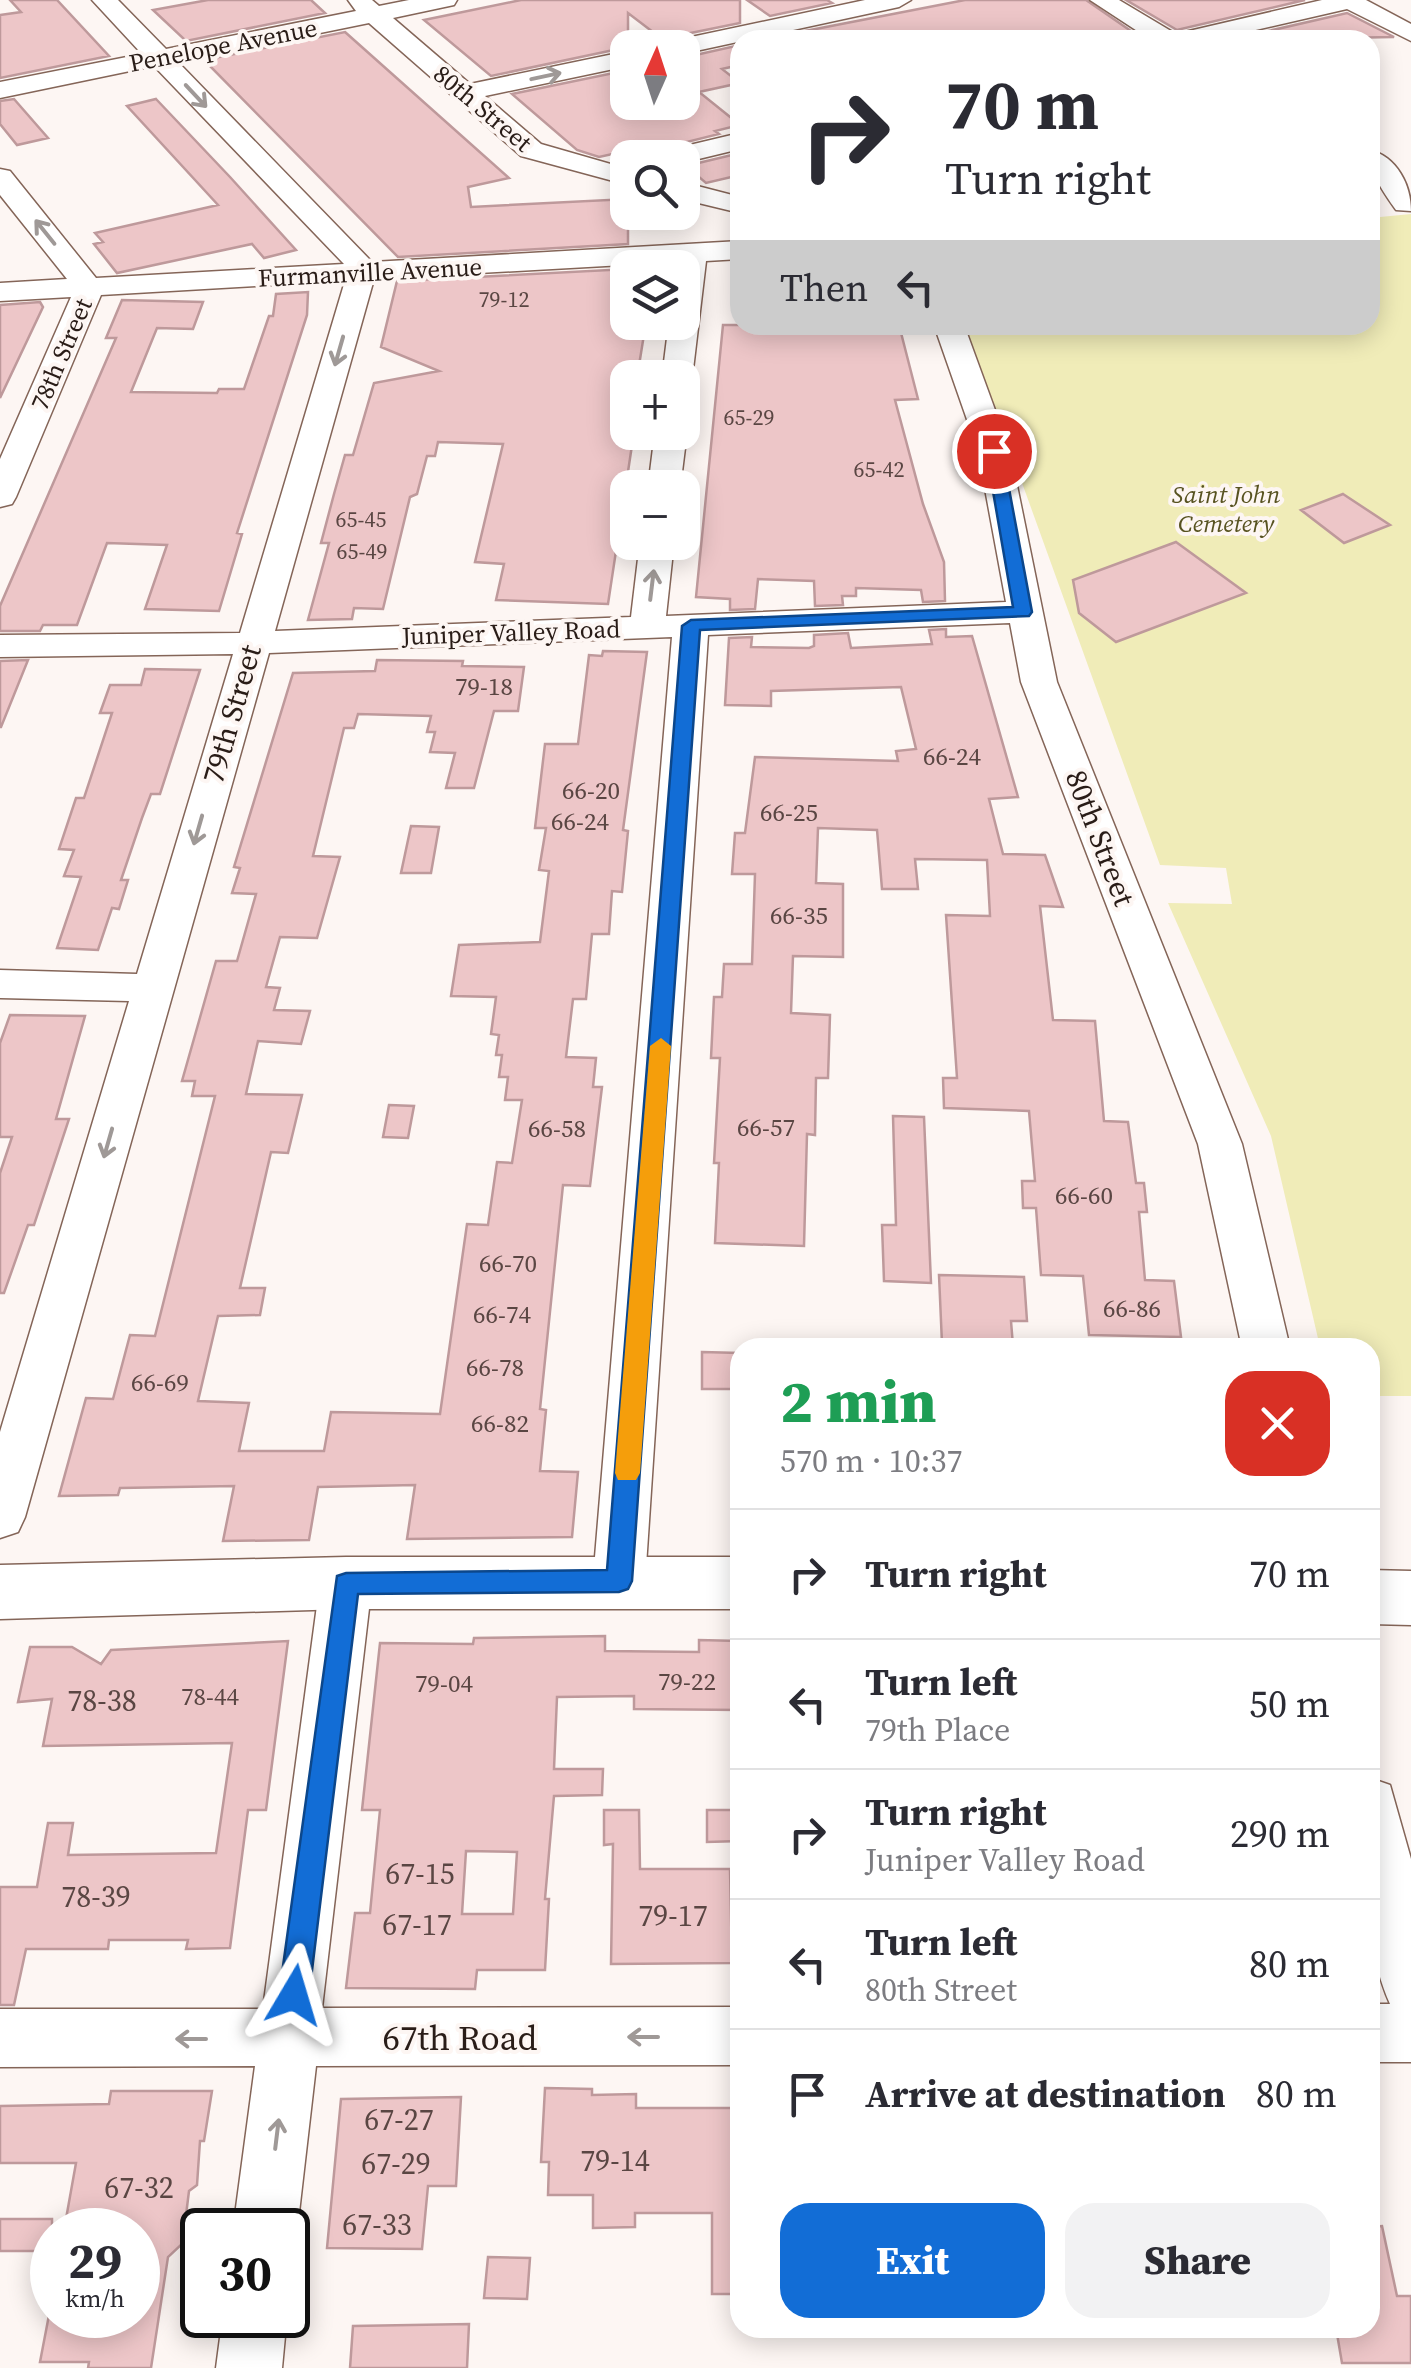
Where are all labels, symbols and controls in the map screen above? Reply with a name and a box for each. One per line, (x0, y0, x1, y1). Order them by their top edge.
street label: Penelope Avenue (126, 10, 320, 80)
north arrow (610, 30, 700, 120)
map controls (610, 30, 700, 560)
text: 70 m (945, 56, 1099, 152)
street label: 80th Street (427, 57, 540, 160)
one-way arrow (529, 66, 561, 84)
icon: right (780, 70, 910, 200)
one-way arrow (184, 83, 207, 108)
button: search (610, 140, 700, 230)
text: Turn right (945, 147, 1151, 209)
one-way arrow (34, 220, 56, 246)
street label: Furmanville Avenue (257, 249, 483, 295)
button: layers (610, 250, 700, 340)
icon: left (888, 260, 943, 315)
text: Then (780, 262, 868, 314)
house number: 79-12 (479, 284, 529, 314)
street label: 78th Street (22, 292, 100, 415)
one-way arrow (329, 334, 347, 366)
button: + (610, 360, 700, 450)
house number: 65-29 (724, 402, 774, 432)
pin (952, 409, 1037, 494)
icon: arrive (967, 424, 1022, 479)
house number: 65-42 (854, 454, 904, 484)
button: − (610, 470, 700, 560)
park label: Saint John Cemetery (1172, 477, 1280, 540)
house number: 65-45 (336, 504, 386, 534)
house number: 65-49 (337, 536, 387, 566)
one-way arrow (643, 569, 662, 601)
street label: Juniper Valley Road (400, 611, 621, 653)
street label: 79th Street (192, 640, 271, 788)
house number: 79-18 (455, 669, 513, 703)
house number: 66-24 (923, 739, 981, 773)
street label: 80th Street (1056, 764, 1145, 912)
house number: 66-20 (562, 773, 620, 807)
house number: 66-25 (760, 795, 818, 829)
house number: 66-24 (551, 804, 609, 838)
one-way arrow (188, 814, 206, 846)
house number: 66-35 (770, 898, 828, 932)
house number: 66-57 (737, 1110, 795, 1144)
house number: 66-58 (528, 1111, 586, 1145)
one-way arrow (98, 1126, 116, 1158)
house number: 66-60 (1055, 1178, 1113, 1212)
house number: 66-70 (479, 1246, 537, 1280)
house number: 66-86 (1103, 1291, 1161, 1325)
house number: 66-74 (473, 1297, 531, 1331)
house number: 66-78 (466, 1350, 524, 1384)
text: 2 min (780, 1360, 936, 1442)
house number: 66-69 (131, 1365, 189, 1399)
button: close (1225, 1371, 1330, 1476)
house number: 66-82 (471, 1406, 529, 1440)
text: 570 m · 10:37 (780, 1439, 962, 1483)
icon: right (780, 1547, 835, 1602)
text: Turn right (865, 1548, 1047, 1600)
text: 70 m (1249, 1548, 1330, 1600)
text: Turn left (865, 1656, 1017, 1708)
house number: 79-22 (658, 1664, 716, 1698)
house number: 79-04 (415, 1666, 473, 1700)
icon: left (780, 1677, 835, 1732)
text: 50 m (1249, 1678, 1330, 1730)
house number: 78-44 (181, 1679, 239, 1713)
house number: 78-38 (67, 1680, 137, 1721)
text: 79th Place (865, 1708, 1010, 1752)
text: Turn right (865, 1786, 1047, 1838)
icon: right (780, 1807, 835, 1862)
text: 290 m (1230, 1808, 1330, 1860)
text: Juniper Valley Road (865, 1838, 1145, 1882)
house number: 67-15 (385, 1853, 455, 1894)
house number: 78-39 (61, 1876, 131, 1917)
house number: 79-17 (638, 1895, 708, 1936)
house number: 67-17 (382, 1904, 452, 1945)
text: Turn left (865, 1916, 1017, 1968)
icon: left (780, 1937, 835, 1992)
text: 80 m (1249, 1938, 1330, 1990)
position arrow (242, 1943, 346, 2047)
text: 80th Street (865, 1968, 1017, 2012)
street label: 67th Road (383, 2014, 538, 2062)
one-way arrow (627, 2028, 660, 2046)
one-way arrow (175, 2030, 208, 2048)
icon: arrive (780, 2067, 835, 2122)
text: Arrive at destination (865, 2068, 1226, 2120)
text: 80 m (1256, 2068, 1337, 2120)
house number: 67-27 (364, 2099, 434, 2140)
one-way arrow (268, 2119, 287, 2151)
house number: 79-14 (580, 2140, 650, 2181)
house number: 67-29 (361, 2143, 431, 2184)
house number: 67-32 (104, 2167, 174, 2208)
button: Exit (780, 2203, 1045, 2318)
button: Share (1065, 2203, 1330, 2318)
house number: 67-33 (342, 2204, 412, 2245)
speed limit sign: 30 (180, 2208, 310, 2338)
text: 29 (68, 2226, 122, 2295)
text: km/h (65, 2281, 125, 2315)

